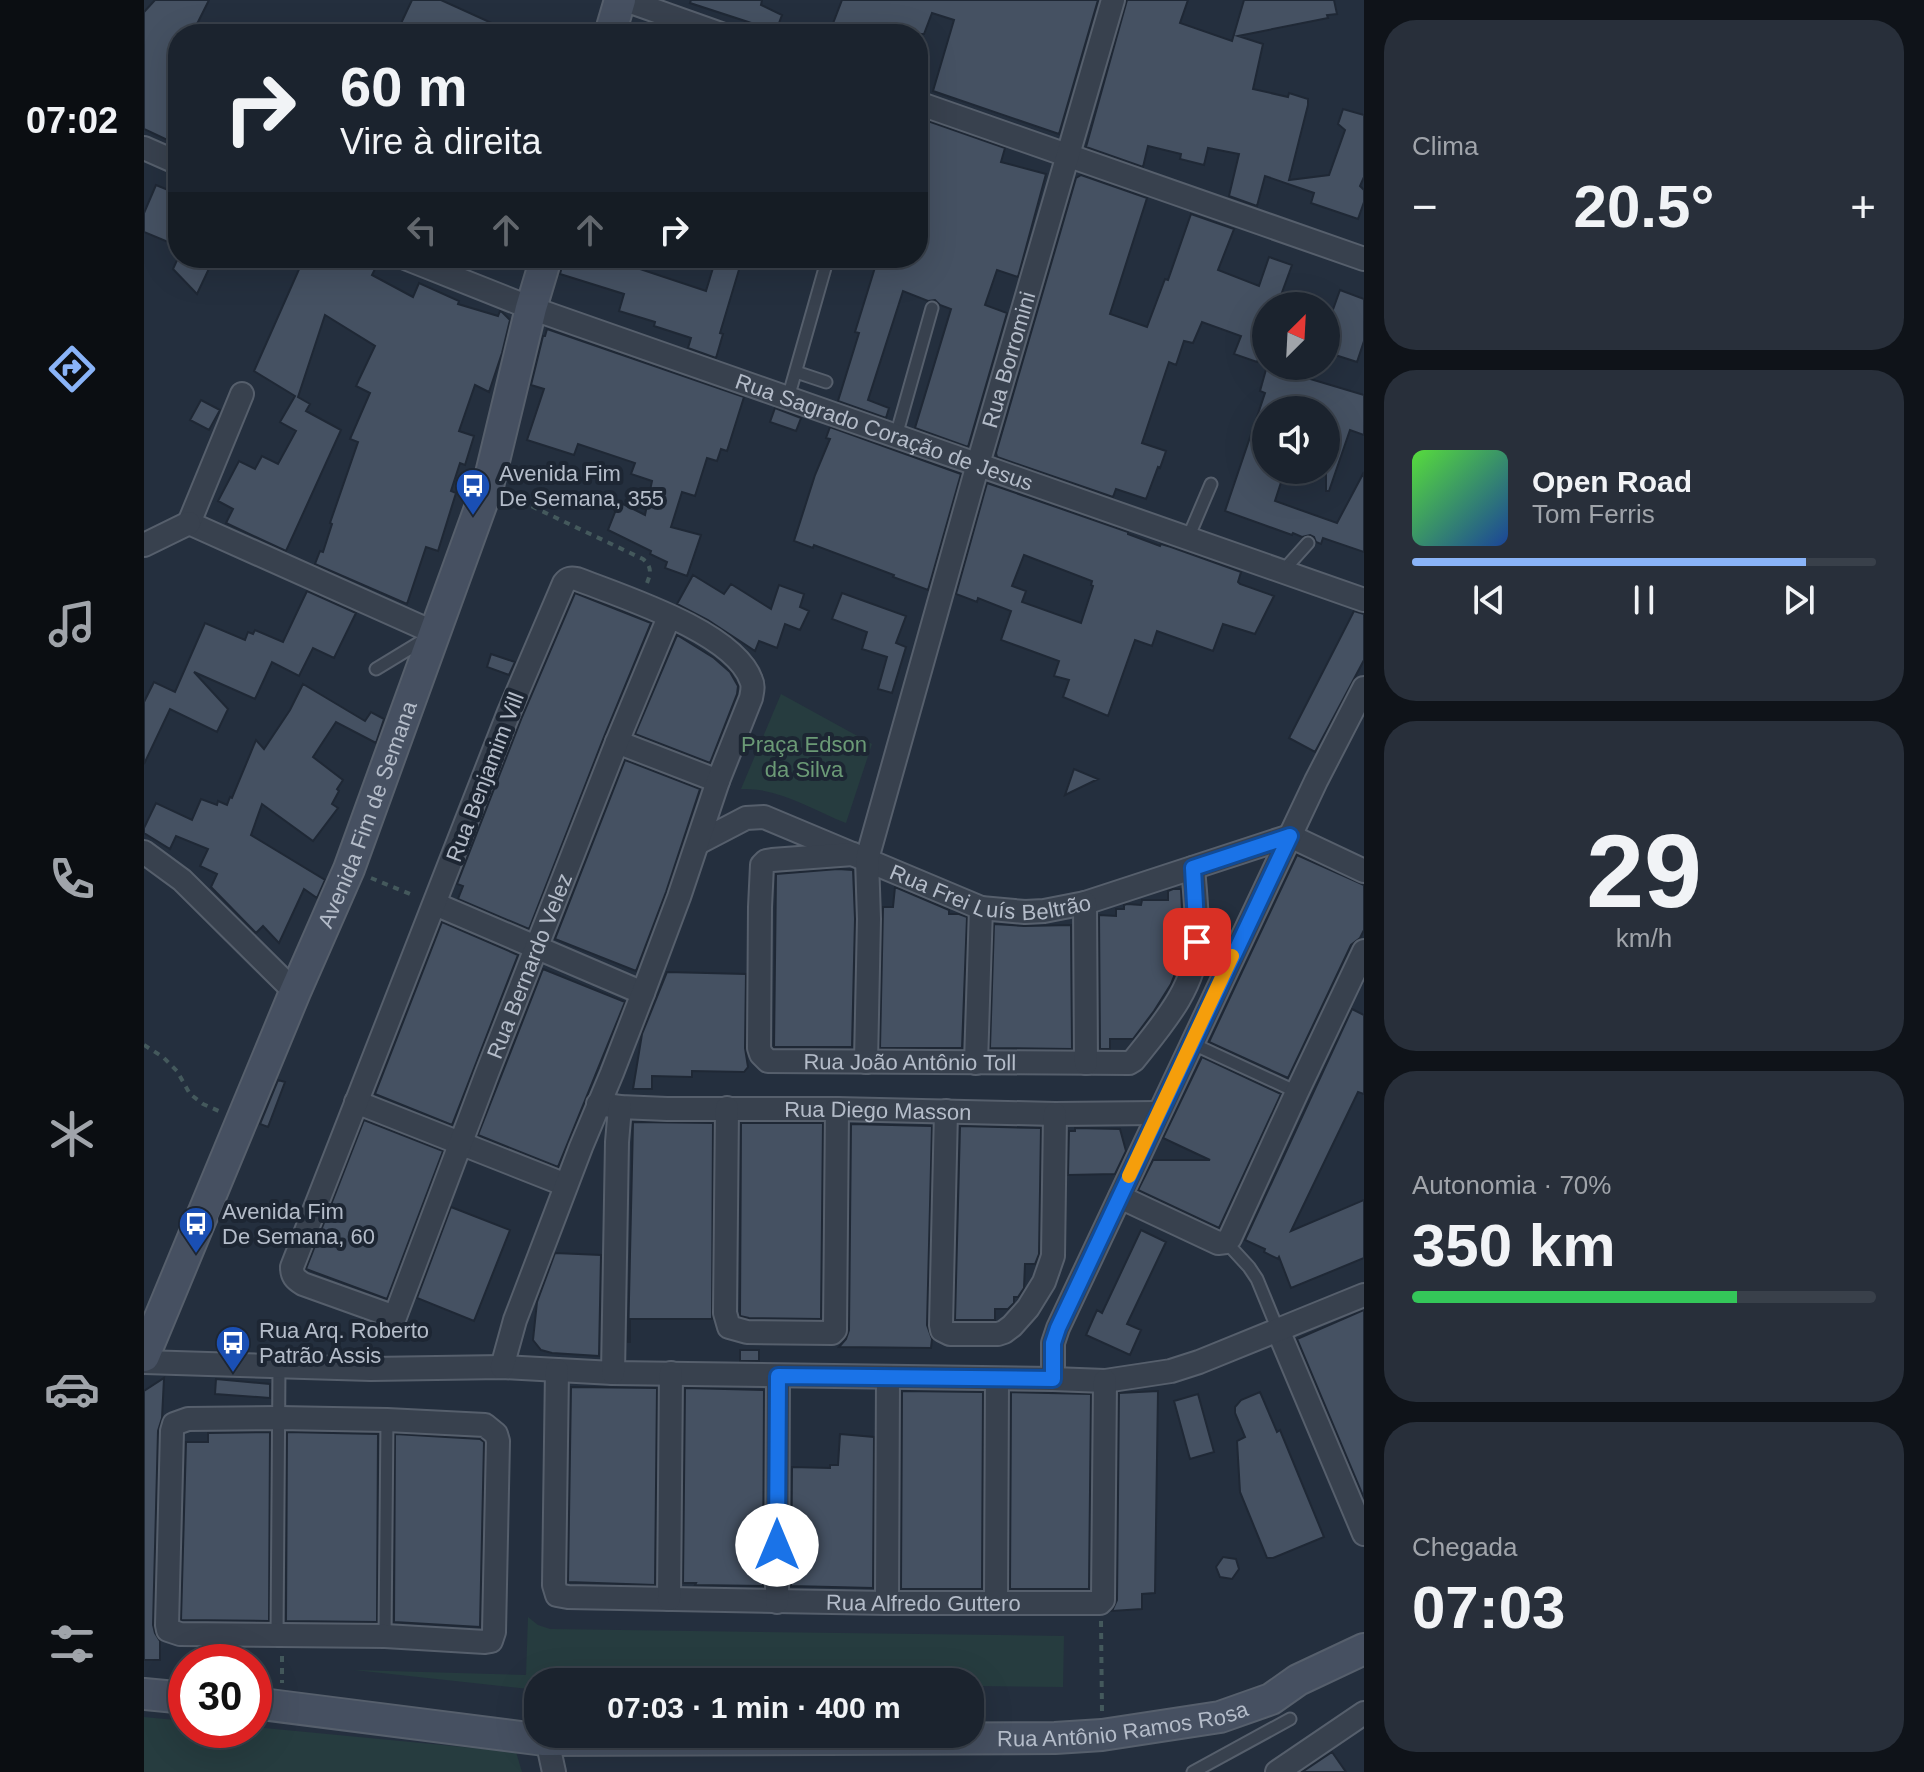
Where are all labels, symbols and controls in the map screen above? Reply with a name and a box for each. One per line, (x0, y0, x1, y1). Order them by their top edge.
text: 60 m (340, 55, 468, 118)
icon: right (208, 56, 312, 160)
text: 07:02 (26, 100, 118, 141)
text: Vire à direita (340, 121, 541, 162)
text: Clima (1412, 131, 1478, 161)
text: 20.5° (1574, 173, 1714, 240)
text: − (1412, 182, 1438, 231)
text: + (1850, 182, 1876, 231)
icon: left (400, 208, 444, 252)
icon: ahead (484, 208, 528, 252)
icon: ahead (568, 208, 612, 252)
icon: right (652, 208, 696, 252)
street label: Rua Borromini (977, 289, 1040, 431)
north arrow (1252, 292, 1340, 380)
map controls (1252, 292, 1340, 484)
icon: directions (44, 341, 100, 397)
street label: Rua Sagrado Coração de Jesus (732, 368, 1036, 495)
button: sound (1252, 396, 1340, 484)
place label: Avenida Fim De Semana, 355 (499, 461, 664, 511)
text: Open Road (1532, 465, 1692, 498)
bus stop icon: Avenida Fim De Semana, 355 (454, 467, 492, 517)
text: Tom Ferris (1532, 499, 1655, 529)
icon: previous (1467, 578, 1511, 622)
icon: pause (1622, 578, 1666, 622)
icon: next (1777, 578, 1821, 622)
icon: music (44, 596, 100, 652)
street label: Rua Benjamim Vill (441, 689, 529, 865)
street label: Avenida Fim de Semana (312, 697, 422, 932)
park label: Praça Edson da Silva (741, 732, 867, 782)
text: 29 (1586, 813, 1702, 929)
icon: phone (44, 851, 100, 907)
street label: Rua Frei Luís Beltrão (886, 859, 1093, 925)
street label: Rua Bernardo Velez (481, 870, 577, 1062)
pin (1163, 908, 1231, 976)
icon: arrive (1175, 920, 1219, 964)
text: km/h (1616, 923, 1672, 953)
street label: Rua João Antônio Toll (803, 1049, 1016, 1075)
street label: Rua Diego Masson (784, 1096, 972, 1125)
icon: climate (44, 1106, 100, 1162)
text: Autonomia · 70% (1412, 1170, 1611, 1200)
place label: Avenida Fim De Semana, 60 (222, 1199, 375, 1249)
bus stop icon: Avenida Fim De Semana, 60 (177, 1205, 215, 1255)
text: 350 km (1412, 1212, 1616, 1279)
place label: Rua Arq. Roberto Patrão Assis (259, 1318, 429, 1368)
bus stop icon: Rua Arq. Roberto Patrão Assis (214, 1324, 252, 1374)
icon: car (44, 1361, 100, 1417)
position arrow (735, 1503, 819, 1587)
text: Chegada (1412, 1532, 1518, 1562)
text: 07:03 (1412, 1574, 1565, 1641)
street label: Rua Alfredo Guttero (826, 1589, 1021, 1616)
icon: filters (44, 1616, 100, 1672)
speed limit sign: 30 (168, 1644, 272, 1748)
text: 07:03 · 1 min · 400 m (607, 1691, 901, 1724)
street label: Rua Antônio Ramos Rosa (997, 1695, 1252, 1751)

